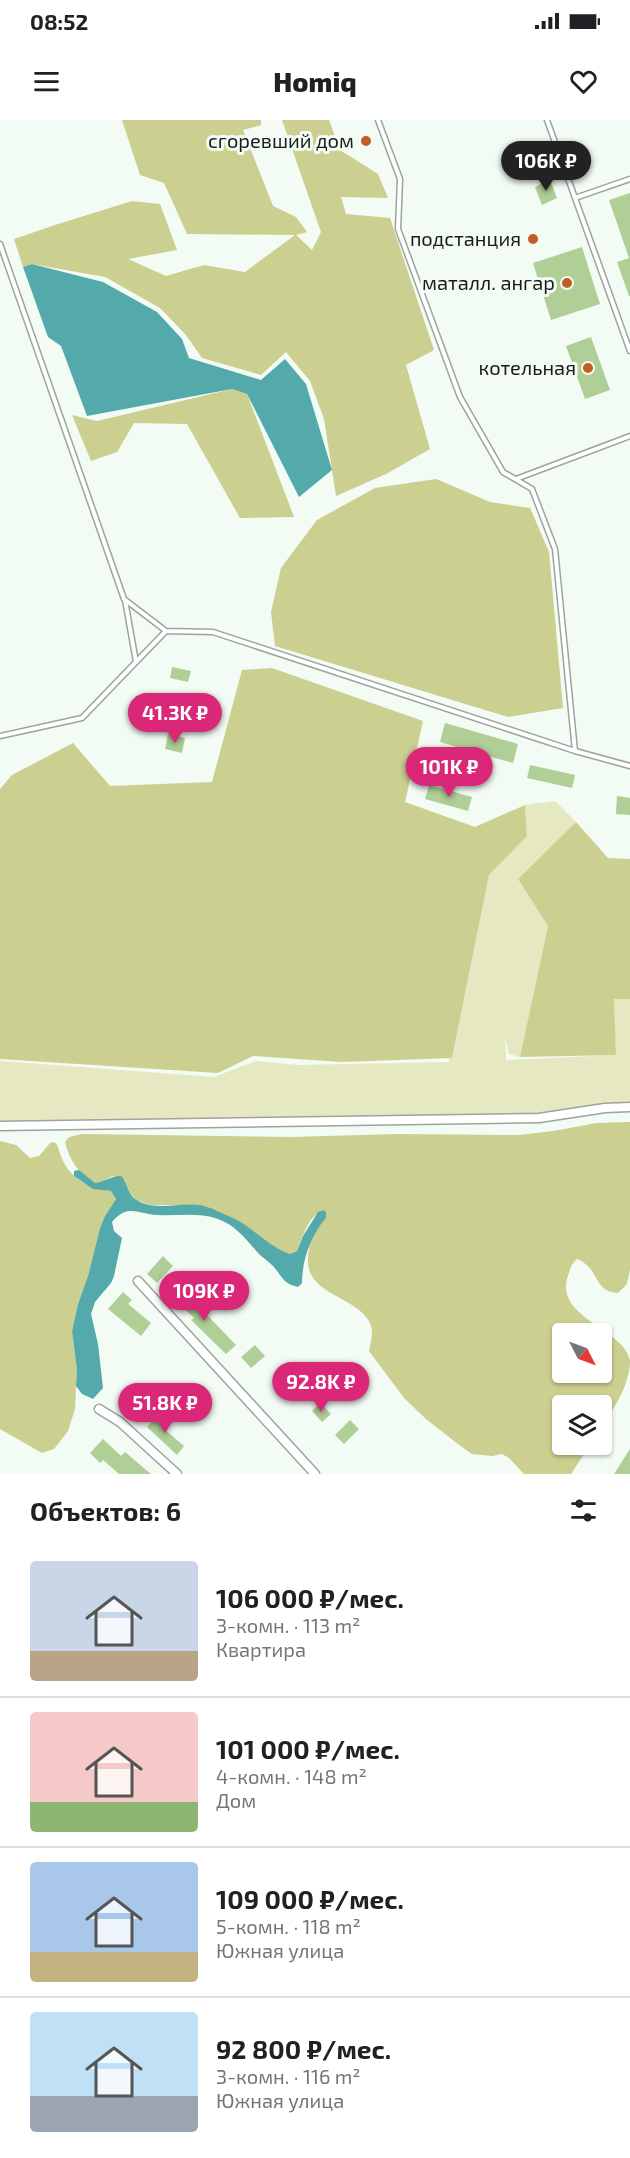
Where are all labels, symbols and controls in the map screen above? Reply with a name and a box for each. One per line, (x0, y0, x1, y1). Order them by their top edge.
text: 08:52 (30, 8, 88, 34)
icon: menu (30, 65, 63, 98)
text: Homiq (273, 65, 357, 97)
icon: heart (567, 65, 600, 98)
place label: сгоревший дом (208, 128, 354, 152)
marker: сгоревший дом (359, 134, 373, 148)
pin: 106K ₽ (497, 141, 595, 192)
text: 106K ₽ (515, 148, 577, 172)
place label: подстанция (410, 226, 521, 250)
marker: подстанция (526, 232, 540, 246)
place label: маталл. ангар (422, 270, 555, 294)
marker: маталл. ангар (560, 276, 574, 290)
place label: котельная (479, 355, 576, 379)
marker: котельная (581, 361, 595, 375)
pin: 41.3K ₽ (120, 693, 230, 744)
text: 41.3K ₽ (142, 700, 208, 724)
pin: 101K ₽ (400, 747, 498, 798)
text: 101K ₽ (420, 754, 478, 778)
pin: 109K ₽ (155, 1271, 253, 1322)
text: 109K ₽ (173, 1278, 235, 1302)
north arrow (552, 1323, 612, 1383)
map controls (552, 1323, 612, 1455)
pin: 92.8K ₽ (266, 1362, 376, 1413)
text: 92.8K ₽ (286, 1369, 356, 1393)
pin: 51.8K ₽ (110, 1383, 220, 1434)
text: 51.8K ₽ (132, 1390, 198, 1414)
button: layers (552, 1395, 612, 1455)
icon: filters (567, 1494, 600, 1527)
text: Объектов: 6 (30, 1495, 181, 1526)
text: 106 000 ₽/мес. (216, 1582, 404, 1613)
icon: home (78, 1585, 150, 1657)
text: 3-комн. · 113 m² (216, 1613, 360, 1637)
text: Квартира (216, 1637, 306, 1661)
text: 101 000 ₽/мес. (216, 1733, 400, 1764)
icon: home (78, 1736, 150, 1808)
text: 4-комн. · 148 m² (216, 1764, 367, 1788)
text: Дом (216, 1788, 256, 1812)
text: 109 000 ₽/мес. (216, 1883, 404, 1914)
icon: home (78, 1886, 150, 1958)
text: 5-комн. · 118 m² (216, 1914, 361, 1938)
text: Южная улица (216, 1938, 344, 1962)
text: 92 800 ₽/мес. (216, 2033, 391, 2064)
icon: home (78, 2036, 150, 2108)
text: 3-комн. · 116 m² (216, 2064, 361, 2088)
text: Южная улица (216, 2088, 344, 2112)

